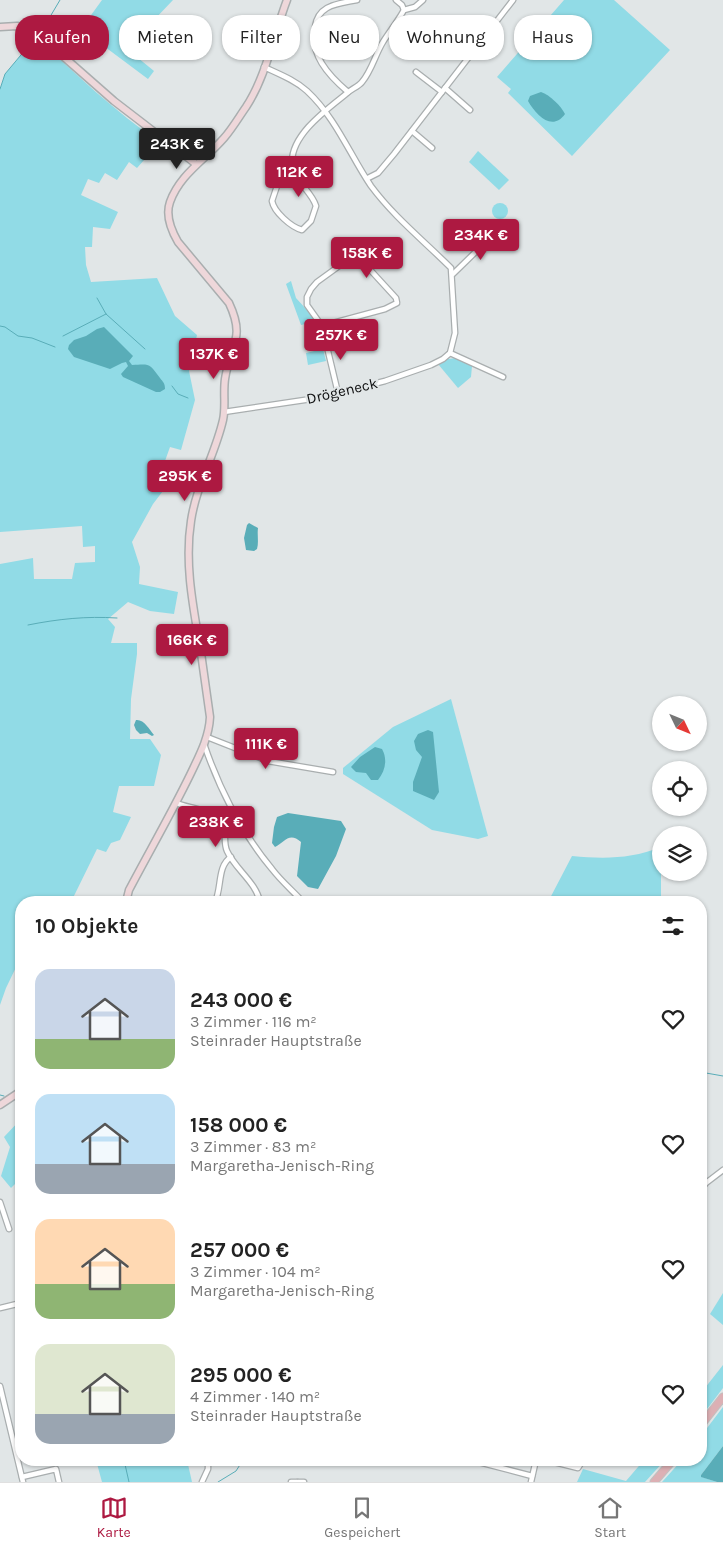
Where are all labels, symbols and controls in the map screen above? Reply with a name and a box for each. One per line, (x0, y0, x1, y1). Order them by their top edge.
chip: Kaufen (15, 15, 109, 60)
chip: Mieten (119, 15, 212, 60)
chip: Filter (222, 15, 300, 60)
chip: Neu (310, 15, 379, 60)
chip: Wohnung (389, 15, 504, 60)
chip: Haus (514, 15, 592, 60)
pin: 243K € (136, 128, 218, 170)
text: 243K € (150, 134, 204, 153)
pin: 112K € (258, 156, 340, 198)
text: 112K € (276, 162, 322, 181)
pin: 234K € (440, 218, 522, 261)
text: 234K € (454, 225, 508, 244)
pin: 158K € (326, 236, 408, 279)
text: 158K € (342, 243, 392, 262)
pin: 257K € (300, 318, 382, 361)
text: 257K € (315, 325, 367, 344)
pin: 137K € (173, 338, 255, 380)
text: 137K € (190, 344, 238, 363)
street label: Drögeneck (305, 374, 379, 408)
pin: 295K € (144, 460, 226, 502)
text: 295K € (158, 466, 212, 485)
pin: 166K € (151, 624, 233, 666)
text: 166K € (167, 630, 217, 649)
north arrow (652, 696, 708, 751)
map controls (652, 696, 707, 881)
pin: 111K € (225, 728, 307, 770)
text: 111K € (245, 734, 287, 753)
button: locate (652, 761, 707, 816)
pin: 238K € (175, 806, 257, 848)
text: 238K € (189, 812, 243, 831)
button: layers (652, 826, 707, 881)
icon: filters (659, 912, 687, 940)
text: 10 Objekte (35, 914, 138, 938)
text: 243 000 € (190, 988, 292, 1012)
icon: home (75, 989, 135, 1049)
icon: heart (659, 1005, 687, 1033)
text: 3 Zimmer · 116 m² (190, 1012, 317, 1031)
text: Steinrader Hauptstraße (190, 1031, 362, 1050)
text: 158 000 € (190, 1113, 287, 1137)
icon: home (75, 1114, 135, 1174)
icon: heart (659, 1130, 687, 1158)
text: 3 Zimmer · 83 m² (190, 1137, 316, 1156)
text: Margaretha-Jenisch-Ring (190, 1156, 374, 1175)
text: 257 000 € (190, 1238, 289, 1262)
icon: home (75, 1239, 135, 1299)
icon: heart (659, 1255, 687, 1283)
text: 3 Zimmer · 104 m² (190, 1262, 321, 1281)
text: Margaretha-Jenisch-Ring (190, 1281, 374, 1300)
text: 295 000 € (190, 1363, 292, 1387)
icon: home (75, 1364, 135, 1424)
icon: heart (659, 1380, 687, 1408)
text: 4 Zimmer · 140 m² (190, 1387, 320, 1406)
text: Steinrader Hauptstraße (190, 1406, 362, 1425)
tab: Karte (97, 1494, 131, 1541)
tab: Gespeichert (324, 1494, 401, 1541)
tab: Start (594, 1494, 626, 1541)

